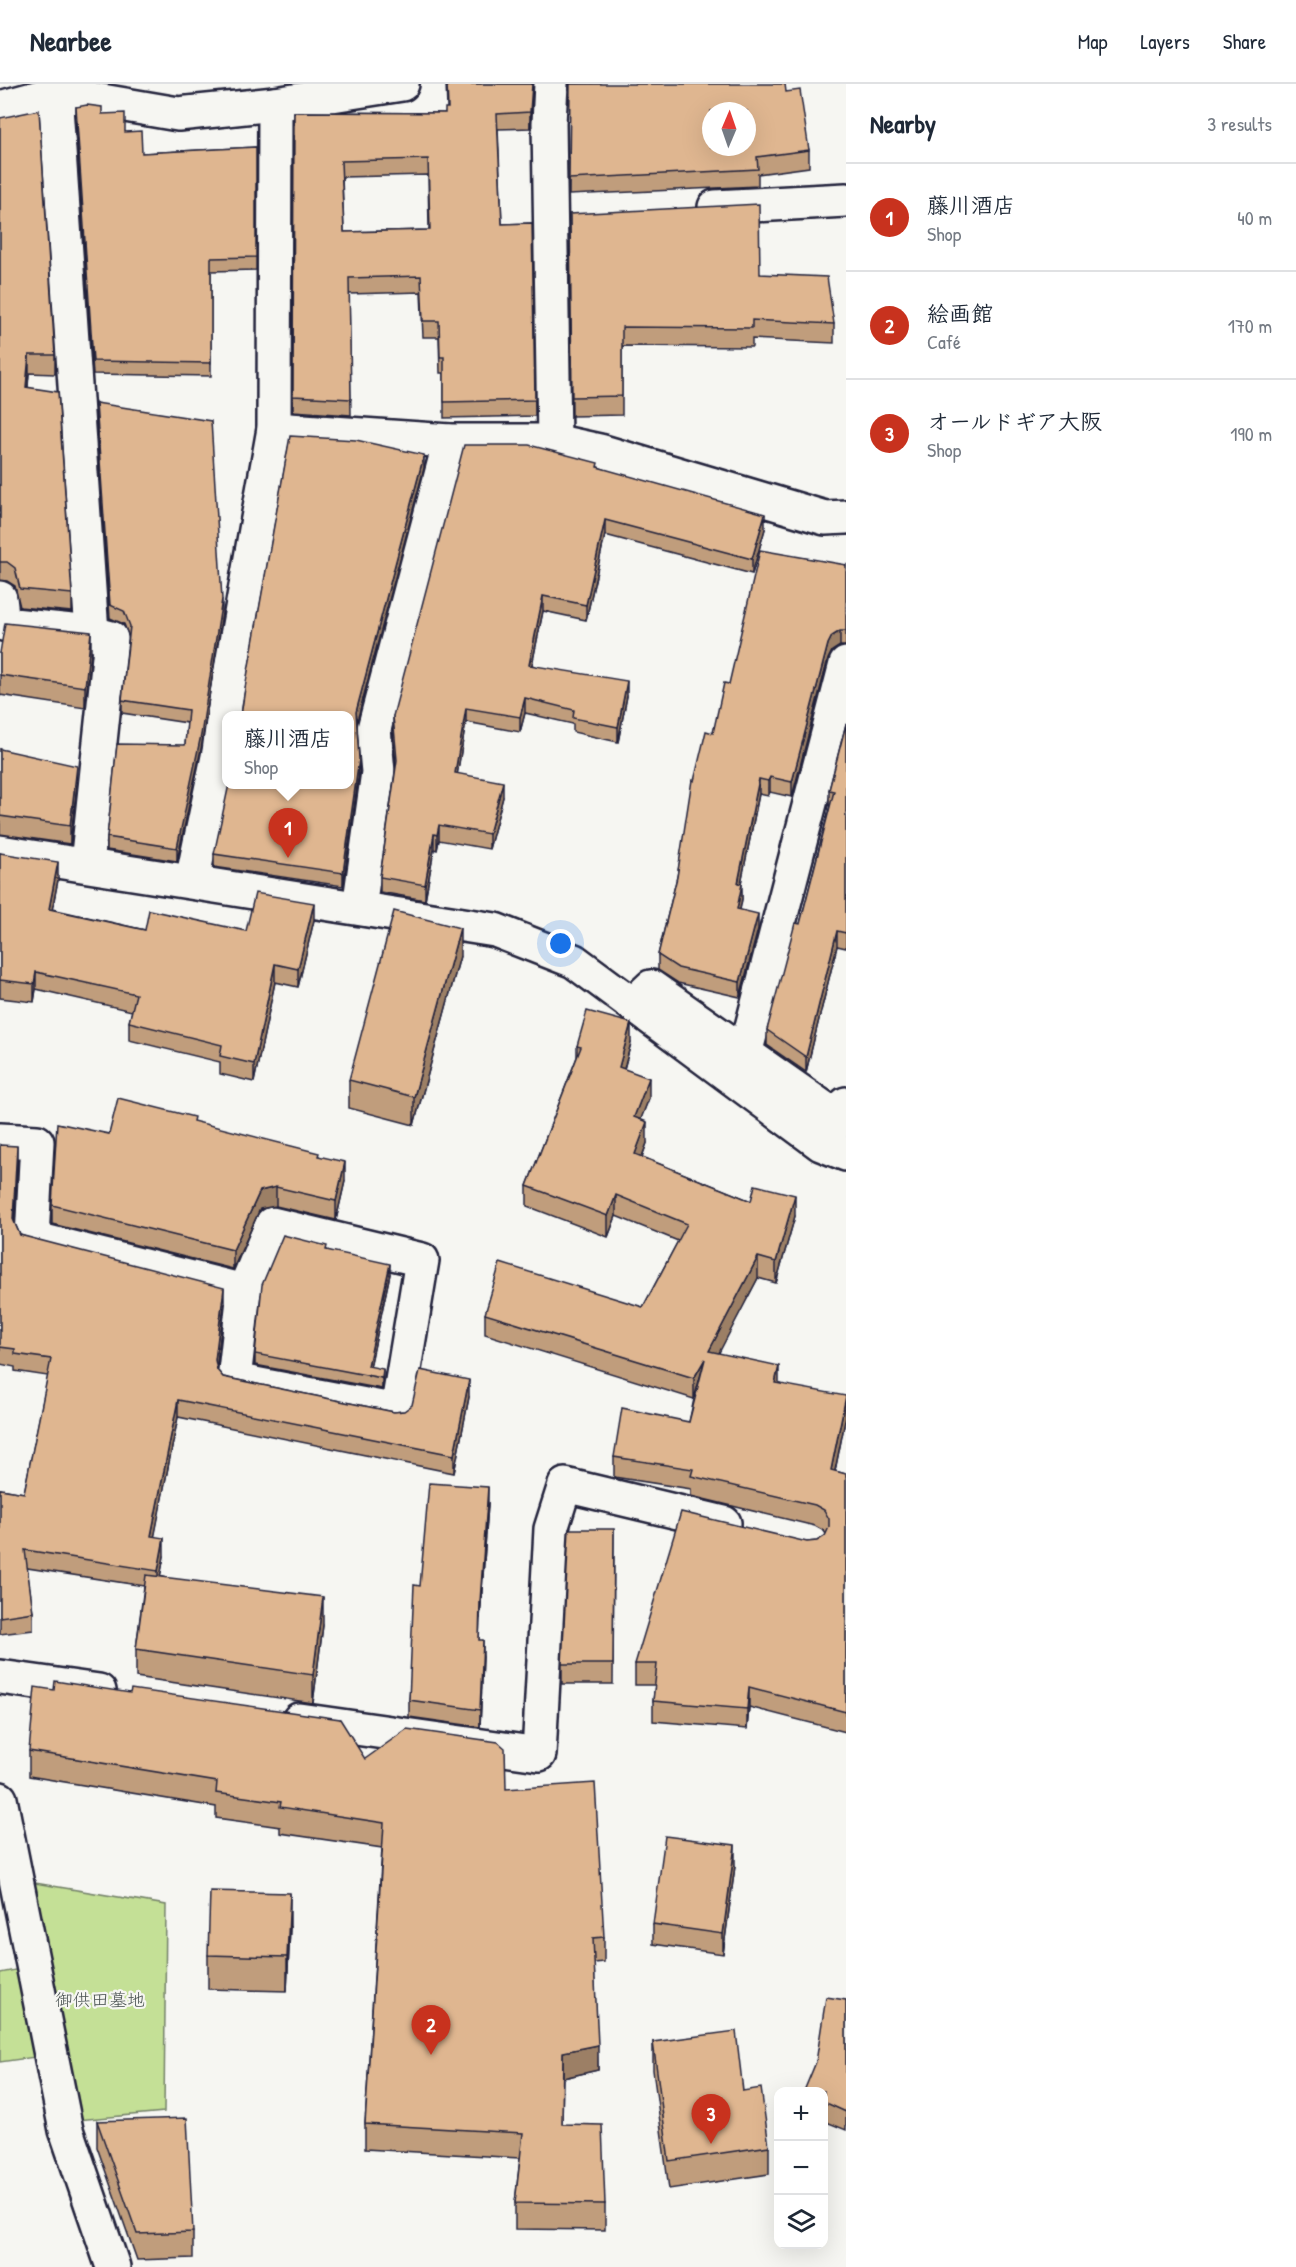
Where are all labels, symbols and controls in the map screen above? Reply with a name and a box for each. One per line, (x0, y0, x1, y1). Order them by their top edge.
text: Nearbee (30, 22, 112, 60)
text: Map (1078, 27, 1107, 56)
text: Layers (1140, 27, 1190, 56)
text: Share (1223, 27, 1266, 56)
north arrow (702, 102, 756, 156)
text: Nearby (870, 106, 936, 141)
text: 3 results (1207, 110, 1272, 137)
text: 藤川酒店 (927, 190, 1015, 220)
text: 1 (886, 204, 893, 231)
text: 40 m (1237, 204, 1272, 231)
text: Shop (927, 220, 961, 247)
text: 絵画館 (927, 298, 993, 328)
text: 2 (885, 312, 894, 339)
text: 170 m (1228, 312, 1272, 339)
text: Café (927, 328, 961, 355)
text: オールドギア大阪 (927, 406, 1102, 436)
text: 3 (885, 420, 894, 447)
text: 190 m (1230, 420, 1272, 447)
text: Shop (927, 436, 961, 463)
popup (222, 711, 354, 789)
text: 藤川酒店 (244, 723, 332, 753)
text: Shop (244, 753, 278, 780)
pin: 1 (268, 808, 308, 858)
your location (546, 929, 575, 958)
park label: 御供田墓地 (55, 1987, 145, 2012)
pin: 2 (412, 2006, 450, 2055)
map controls (774, 2087, 828, 2249)
button: + (774, 2087, 828, 2141)
pin: 3 (692, 2094, 730, 2144)
button: − (774, 2141, 828, 2195)
button: layers (774, 2195, 828, 2249)

